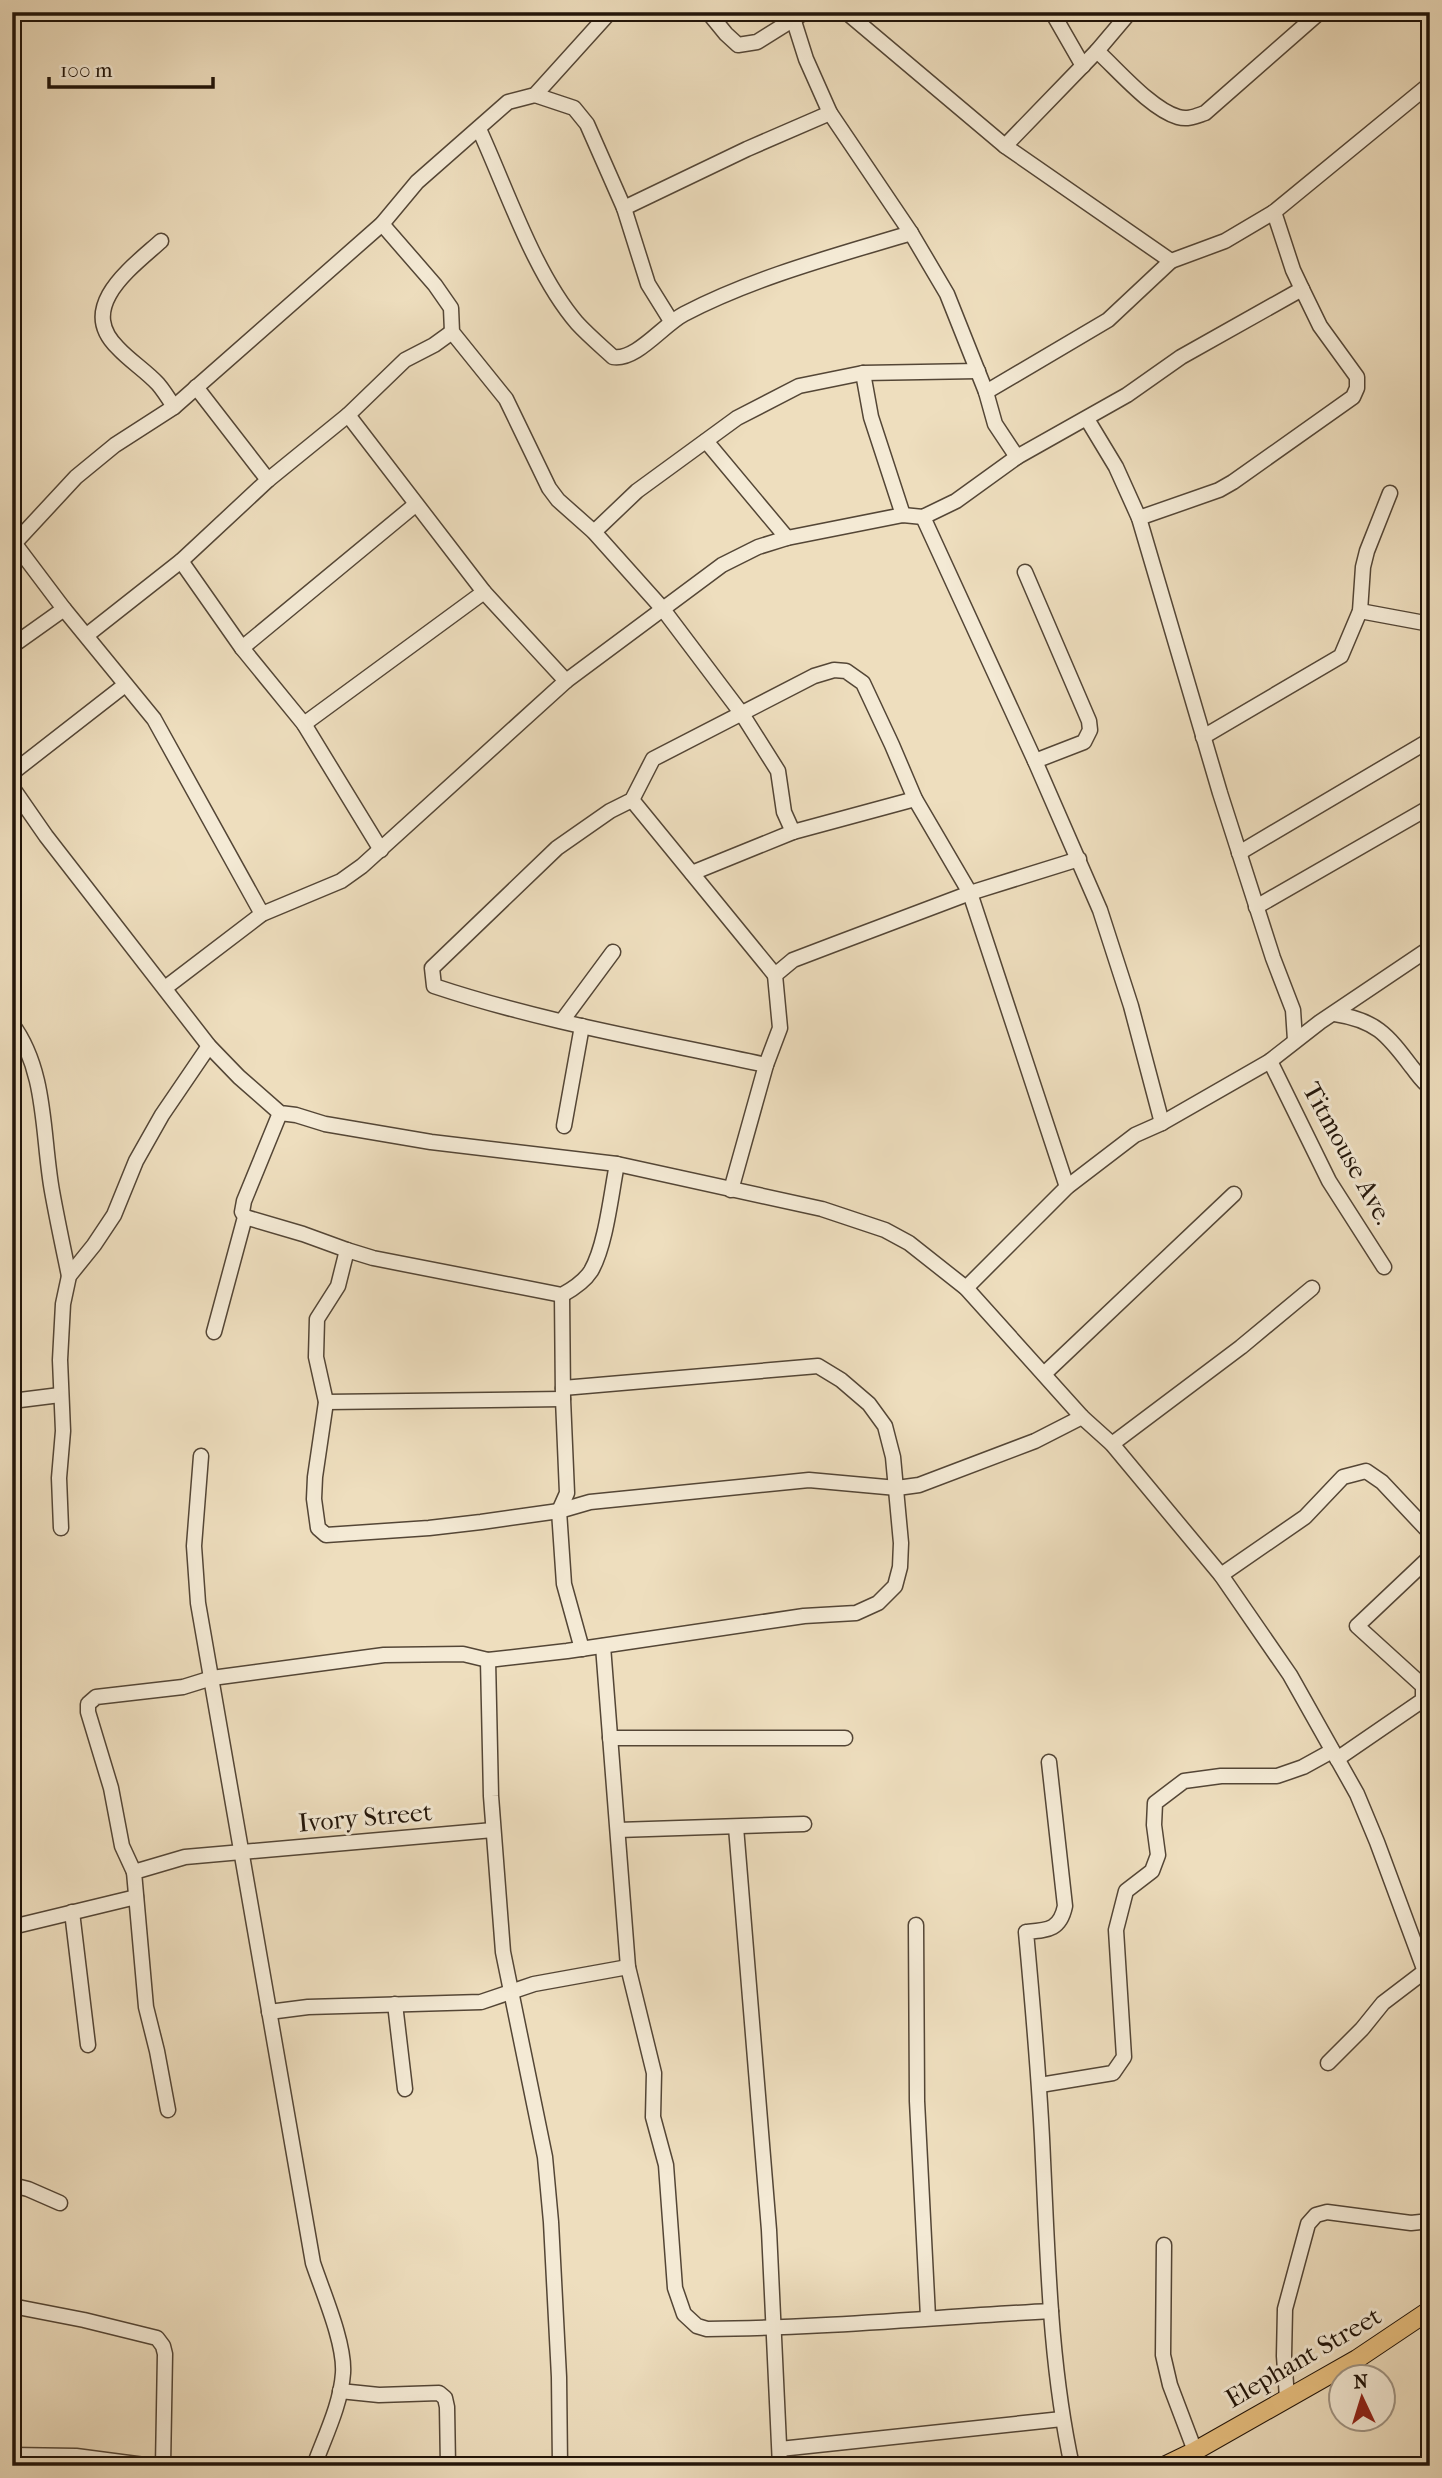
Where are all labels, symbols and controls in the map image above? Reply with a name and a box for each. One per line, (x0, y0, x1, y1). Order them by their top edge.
scale bar (49, 46, 214, 90)
text: 100 m (60, 58, 113, 82)
street label: Titmouse Ave. (1296, 1077, 1399, 1230)
street label: Ivory Street (297, 1796, 434, 1839)
street label: Elephant Street (1220, 2300, 1387, 2415)
north arrow (1326, 2362, 1396, 2432)
text: N (1353, 2371, 1369, 2394)

